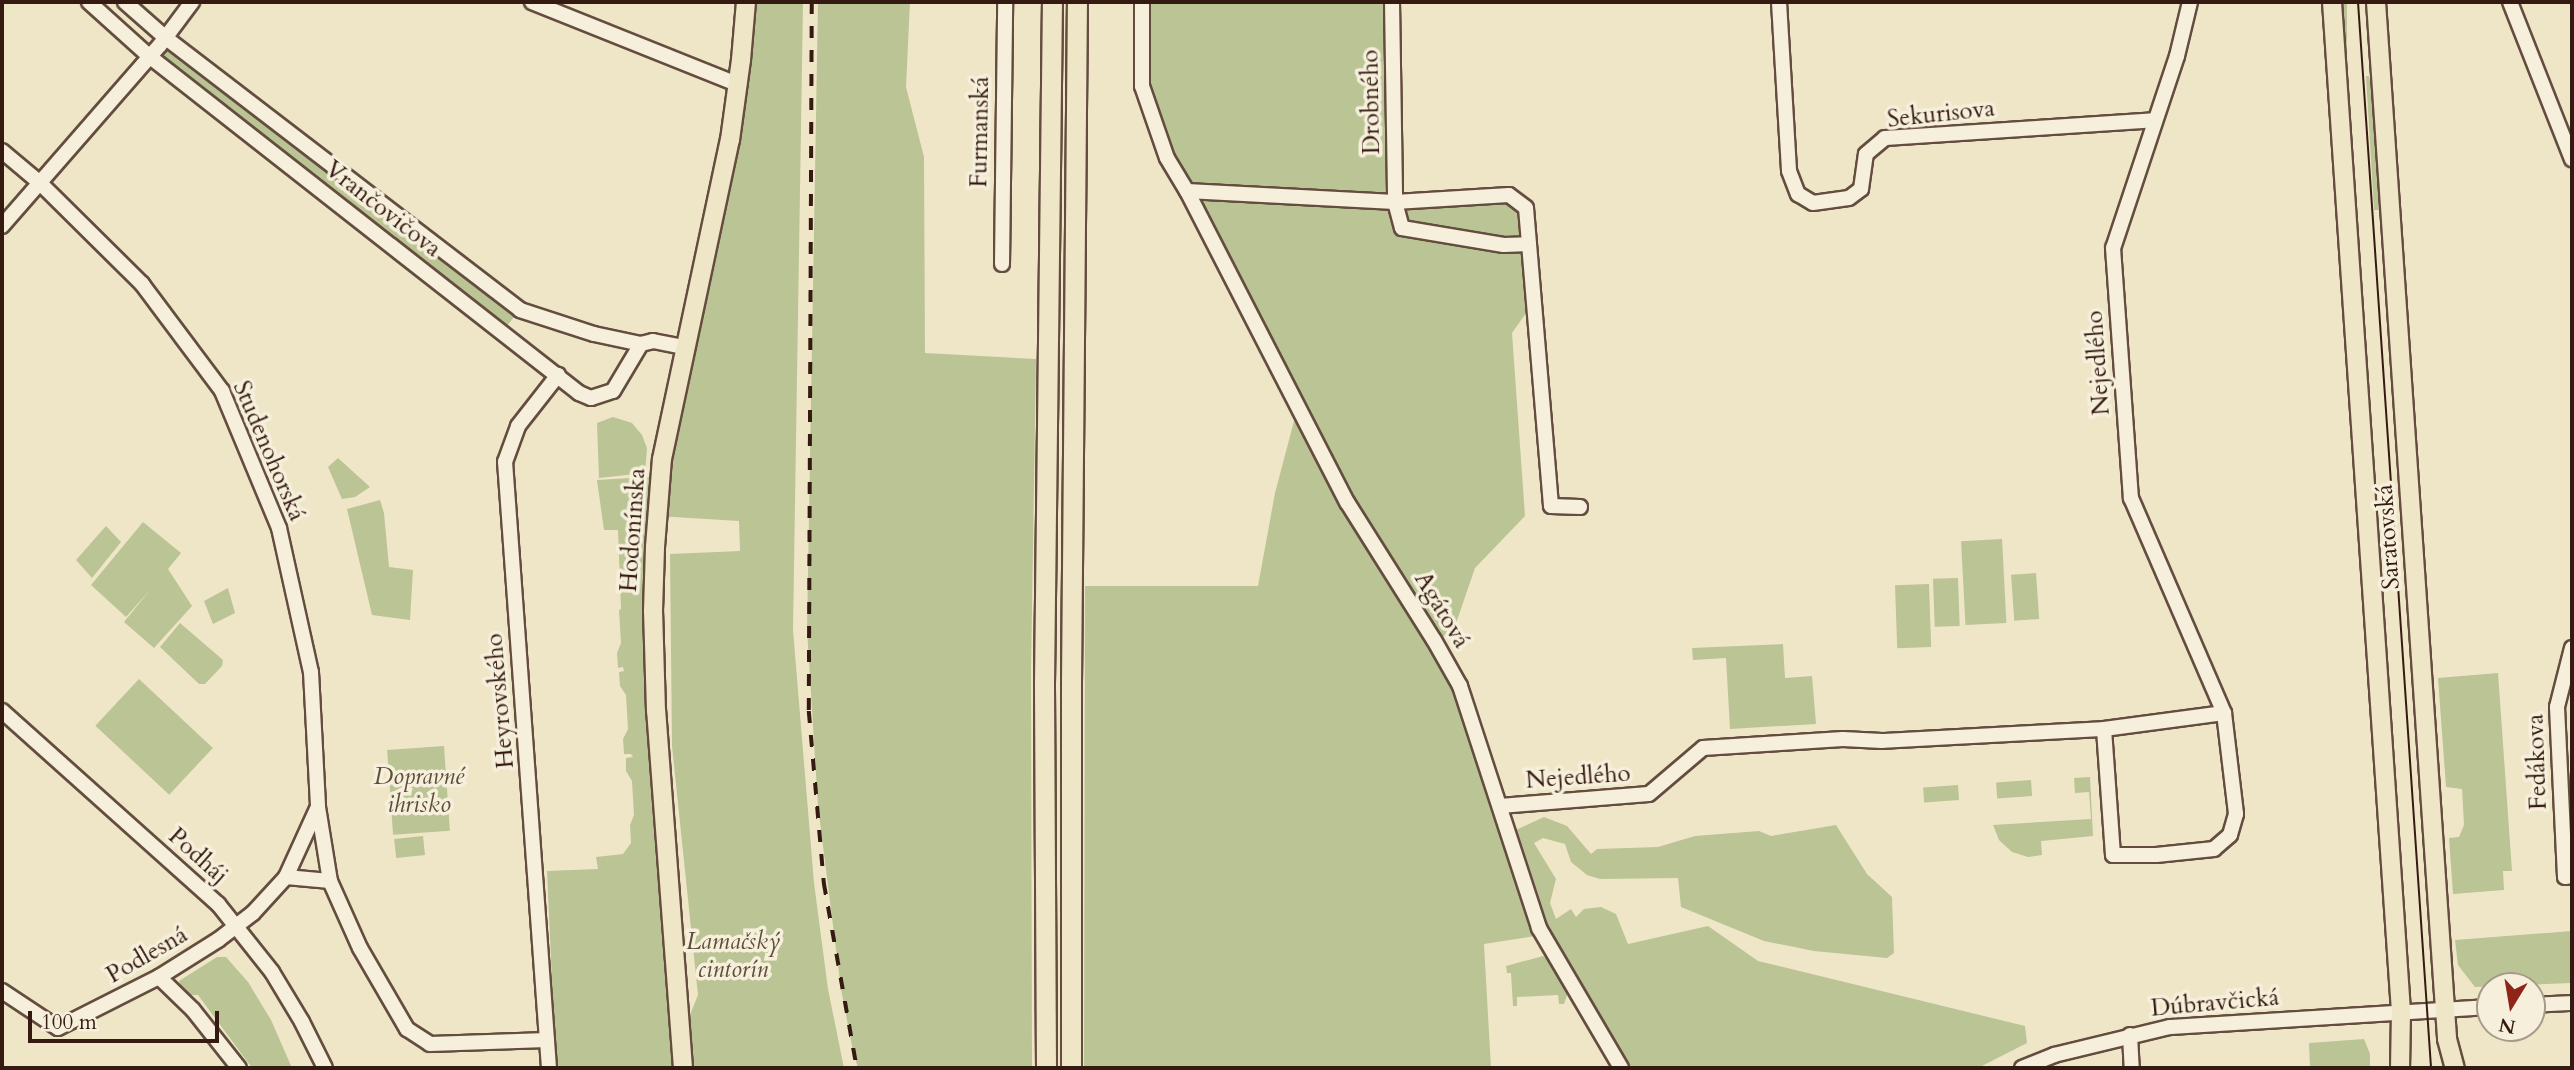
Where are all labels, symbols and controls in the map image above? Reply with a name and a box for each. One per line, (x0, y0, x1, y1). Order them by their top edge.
street label: Drobného (1356, 49, 1386, 155)
street label: Furmanská (965, 76, 995, 188)
street label: Sekurisova (1886, 94, 1996, 134)
street label: Vrančovičova (319, 155, 447, 263)
street label: Nejedlého (2080, 310, 2116, 416)
street label: Studenohorská (227, 377, 311, 525)
street label: Hodonínska (614, 467, 652, 593)
street label: Saratovská (2370, 483, 2406, 591)
street label: Agátová (1408, 567, 1476, 653)
street label: Heyrovského (480, 632, 520, 770)
street label: Fedákova (2521, 714, 2553, 810)
street label: Nejedlého (1525, 759, 1631, 795)
park label: Dopravné ihrisko (374, 763, 464, 819)
street label: Podháj (162, 822, 234, 890)
street label: Podlesná (101, 920, 193, 990)
park label: Lamačský cintorín (686, 928, 780, 984)
north arrow (2476, 972, 2546, 1042)
street label: Dúbravčická (2150, 983, 2280, 1023)
scale bar (32, 996, 222, 1040)
text: 100 m (41, 1008, 97, 1037)
text: N (2497, 1011, 2518, 1040)

